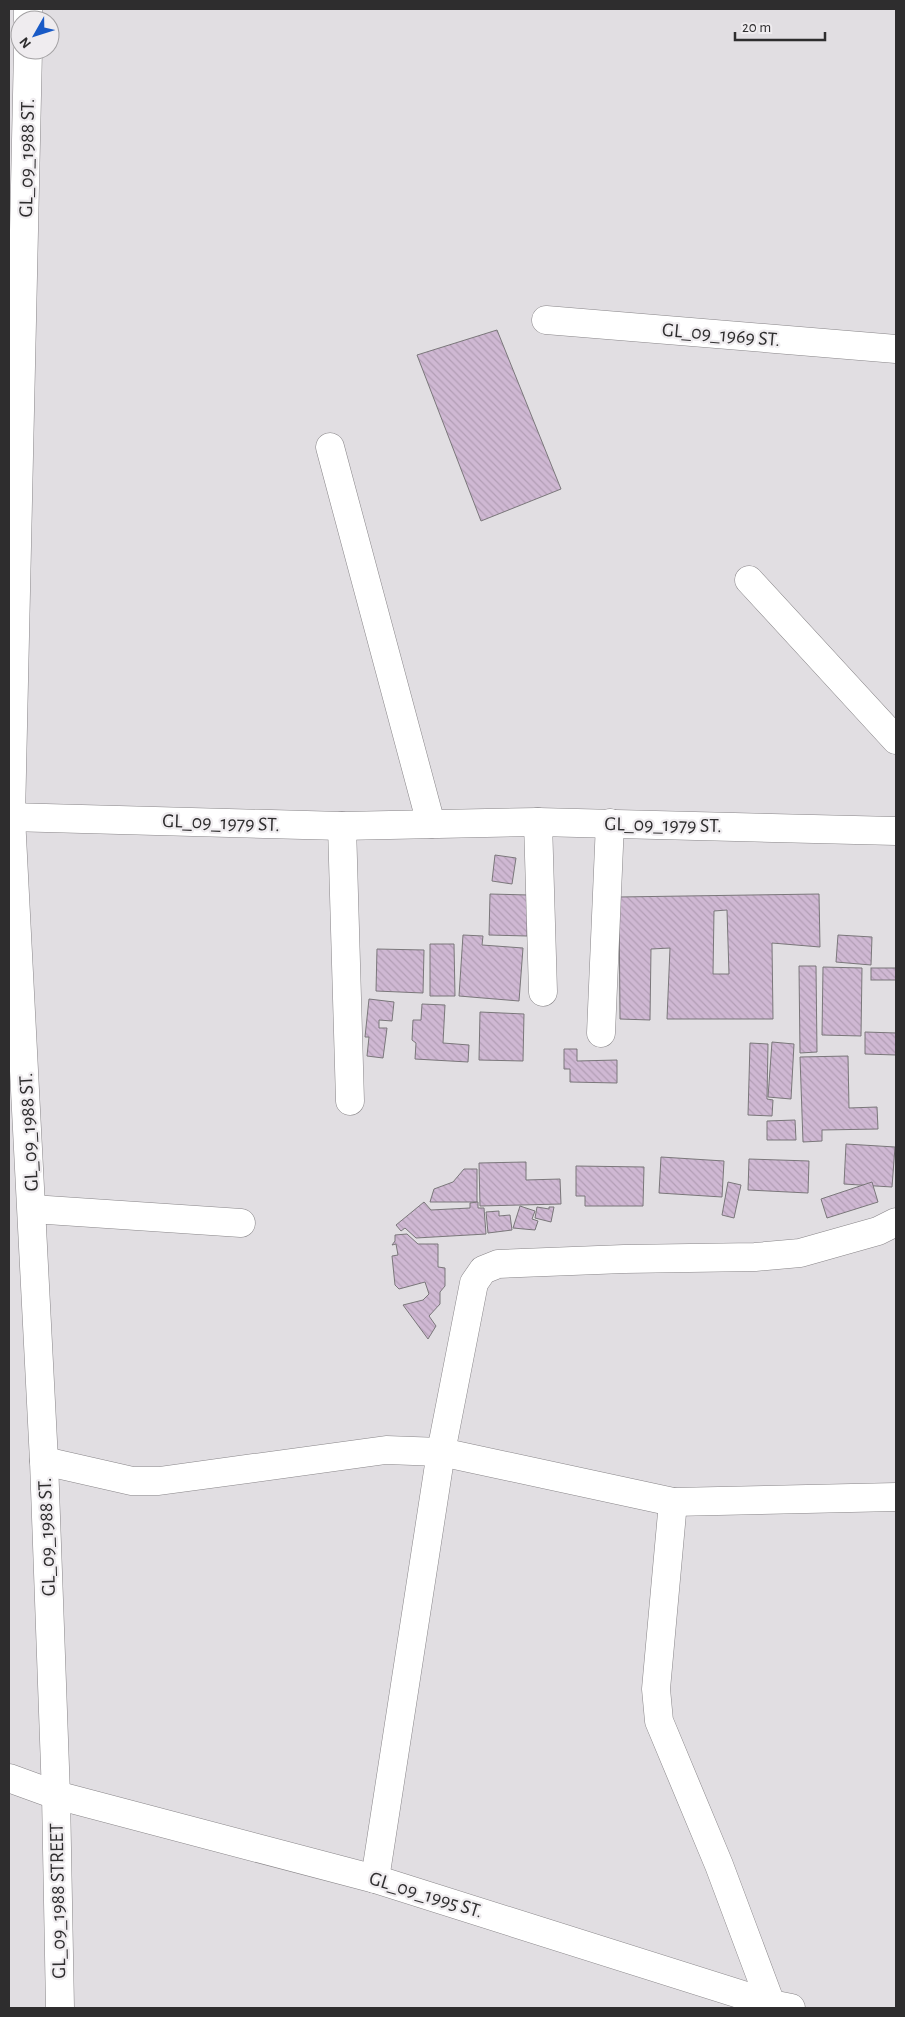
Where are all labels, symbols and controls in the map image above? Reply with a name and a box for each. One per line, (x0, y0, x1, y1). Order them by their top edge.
north arrow (10, 10, 60, 60)
scale bar (735, 10, 825, 42)
text: 20 m (742, 20, 771, 35)
text: N (17, 34, 34, 51)
street label: GL_09_1988 ST. (16, 98, 38, 218)
street label: GL_09_1969 ST. (661, 320, 781, 350)
street label: GL_09_1979 ST. (162, 811, 280, 835)
street label: GL_09_1979 ST. (604, 814, 722, 836)
street label: GL_09_1988 ST. (16, 1072, 42, 1192)
street label: GL_09_1988 ST. (35, 1477, 59, 1597)
street label: GL_09_1988 STREET (47, 1823, 69, 1979)
street label: GL_09_1995 ST. (367, 1868, 485, 1922)

